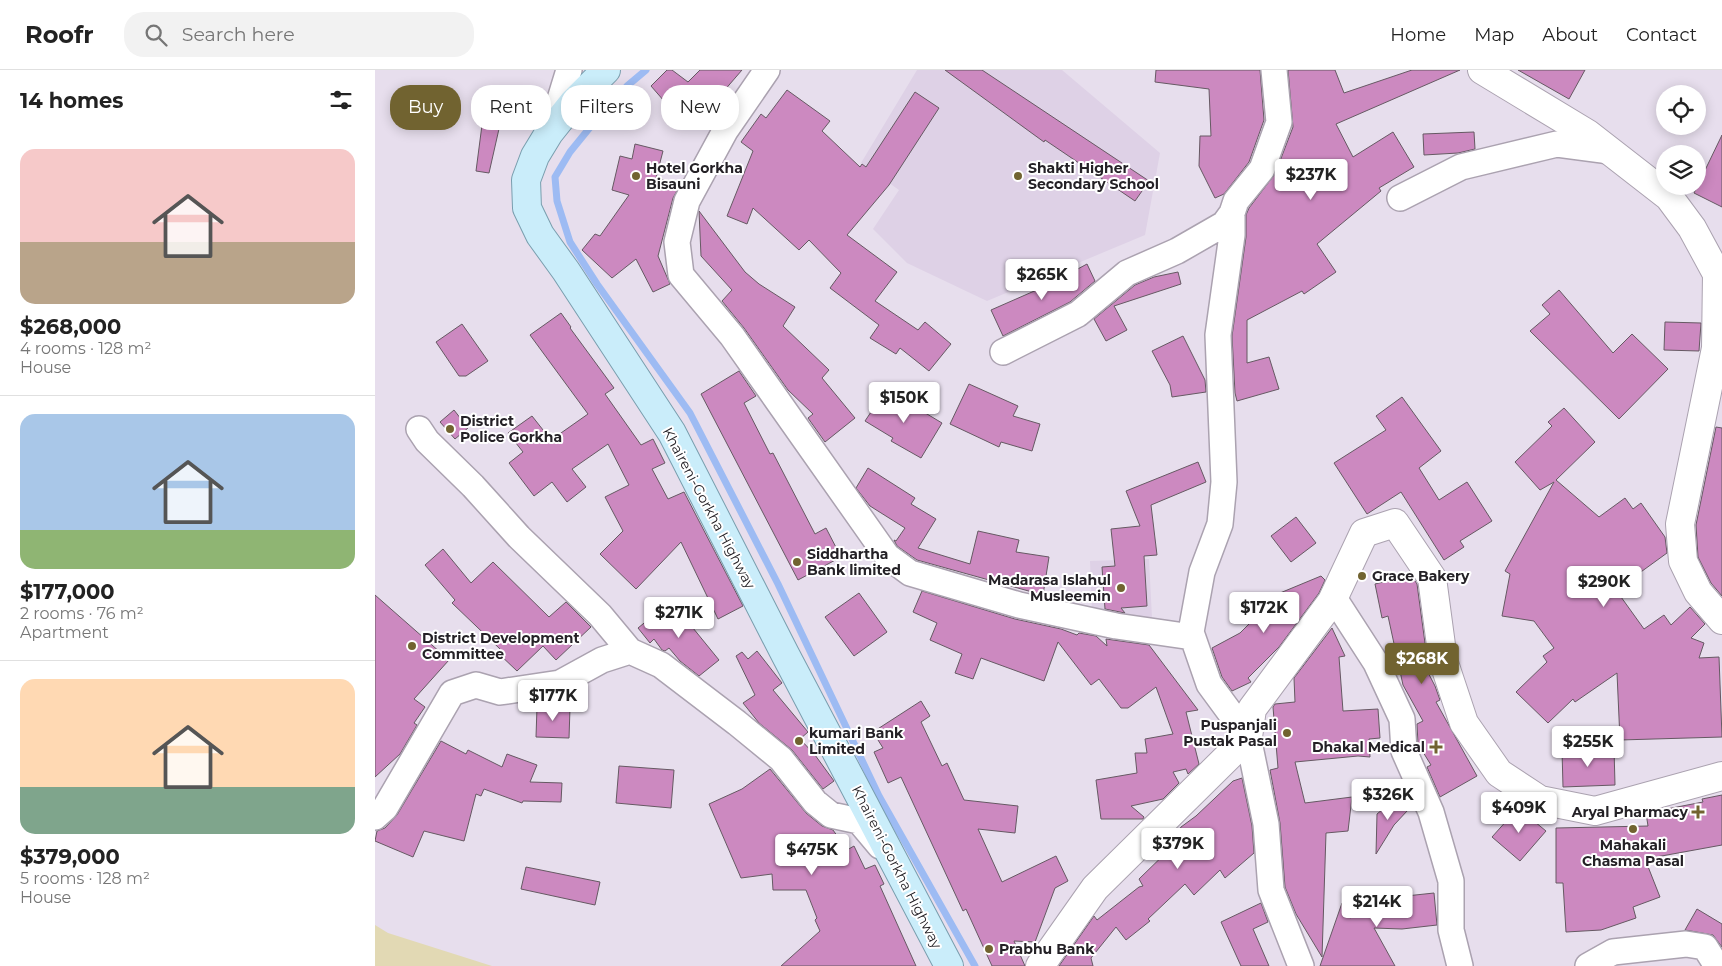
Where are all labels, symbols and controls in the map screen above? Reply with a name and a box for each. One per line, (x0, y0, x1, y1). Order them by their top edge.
search box (124, 12, 474, 57)
text: Roofr (25, 20, 94, 49)
icon: search (142, 21, 170, 49)
text: Search here (182, 23, 295, 46)
text: Home (1390, 24, 1446, 46)
text: Map (1474, 24, 1514, 46)
text: About (1542, 24, 1598, 46)
text: Contact (1626, 24, 1697, 46)
chip: Buy (390, 85, 461, 130)
chip: Rent (471, 85, 551, 130)
chip: Filters (561, 85, 651, 130)
chip: New (661, 85, 739, 130)
map controls (1656, 85, 1706, 195)
button: locate (1656, 85, 1706, 135)
icon: filters (327, 86, 355, 114)
text: 14 homes (20, 88, 124, 113)
button: layers (1656, 145, 1706, 195)
pin: $237K (1276, 158, 1346, 201)
place label: Hotel Gorkha Bisauni (646, 159, 743, 193)
place label: Shakti Higher Secondary School (1028, 159, 1159, 193)
text: $237K (1286, 165, 1336, 184)
marker: Hotel Gorkha Bisauni (630, 170, 642, 182)
marker: Shakti Higher Secondary School (1012, 170, 1024, 182)
icon: home (143, 181, 233, 271)
pin: $265K (1007, 258, 1077, 301)
text: $265K (1016, 265, 1068, 284)
text: $268,000 (20, 314, 121, 339)
text: 4 rooms · 128 m² (20, 339, 151, 358)
text: House (20, 358, 71, 377)
pin: $150K (869, 382, 939, 424)
text: $150K (880, 388, 928, 407)
place label: District Police Gorkha (460, 412, 562, 446)
marker: District Police Gorkha (444, 423, 456, 435)
street label: Khaireni-Gorkha Highway (659, 424, 760, 592)
icon: home (143, 447, 233, 537)
place label: Siddhartha Bank limited (807, 545, 901, 579)
marker: Siddhartha Bank limited (791, 556, 803, 568)
pin: $290K (1569, 566, 1639, 608)
place label: Grace Bakery (1372, 567, 1470, 585)
marker: Grace Bakery (1356, 570, 1368, 582)
place label: Madarasa Islahul Musleemin (988, 571, 1111, 605)
text: $290K (1578, 572, 1630, 591)
text: $177,000 (20, 579, 114, 604)
marker: Madarasa Islahul Musleemin (1115, 582, 1127, 594)
pin: $172K (1229, 592, 1299, 634)
pin: $271K (644, 596, 714, 639)
text: $172K (1240, 598, 1288, 617)
text: $271K (655, 603, 703, 622)
text: 2 rooms · 76 m² (20, 604, 144, 623)
text: Apartment (20, 623, 109, 642)
place label: District Development Committee (422, 629, 580, 663)
marker: District Development Committee (406, 640, 418, 652)
pin: $268K (1387, 642, 1457, 685)
text: $268K (1396, 649, 1448, 668)
pin: $177K (518, 680, 588, 722)
text: $177K (529, 686, 577, 705)
icon: home (143, 712, 233, 802)
place label: Puspanjali Pustak Pasal (1183, 716, 1277, 750)
place label: kumari Bank Limited (809, 724, 904, 758)
pin: $255K (1553, 726, 1623, 768)
marker: Puspanjali Pustak Pasal (1281, 727, 1293, 739)
text: $255K (1563, 732, 1613, 751)
marker: kumari Bank Limited (793, 735, 805, 747)
place label: Dhakal Medical (1312, 738, 1425, 756)
marker: Dhakal Medical (1429, 740, 1443, 754)
pin: $326K (1353, 778, 1423, 821)
street label: Khaireni-Gorkha Highway (848, 782, 946, 952)
text: $326K (1362, 785, 1414, 804)
pin: $409K (1484, 792, 1554, 834)
text: $409K (1492, 798, 1546, 817)
place label: Aryal Pharmacy (1571, 803, 1689, 821)
marker: Aryal Pharmacy (1692, 806, 1704, 818)
marker: Mahakali Chasma Pasal (1627, 823, 1639, 835)
pin: $379K (1143, 828, 1213, 870)
pin: $475K (777, 834, 847, 876)
text: $379K (1152, 834, 1204, 853)
place label: Mahakali Chasma Pasal (1582, 836, 1684, 870)
text: $475K (786, 840, 838, 859)
text: $379,000 (20, 844, 120, 869)
text: 5 rooms · 128 m² (20, 869, 150, 888)
pin: $214K (1342, 886, 1412, 928)
text: House (20, 888, 71, 907)
text: $214K (1353, 892, 1401, 911)
place label: Prabhu Bank (999, 940, 1095, 958)
marker: Prabhu Bank (983, 943, 995, 955)

